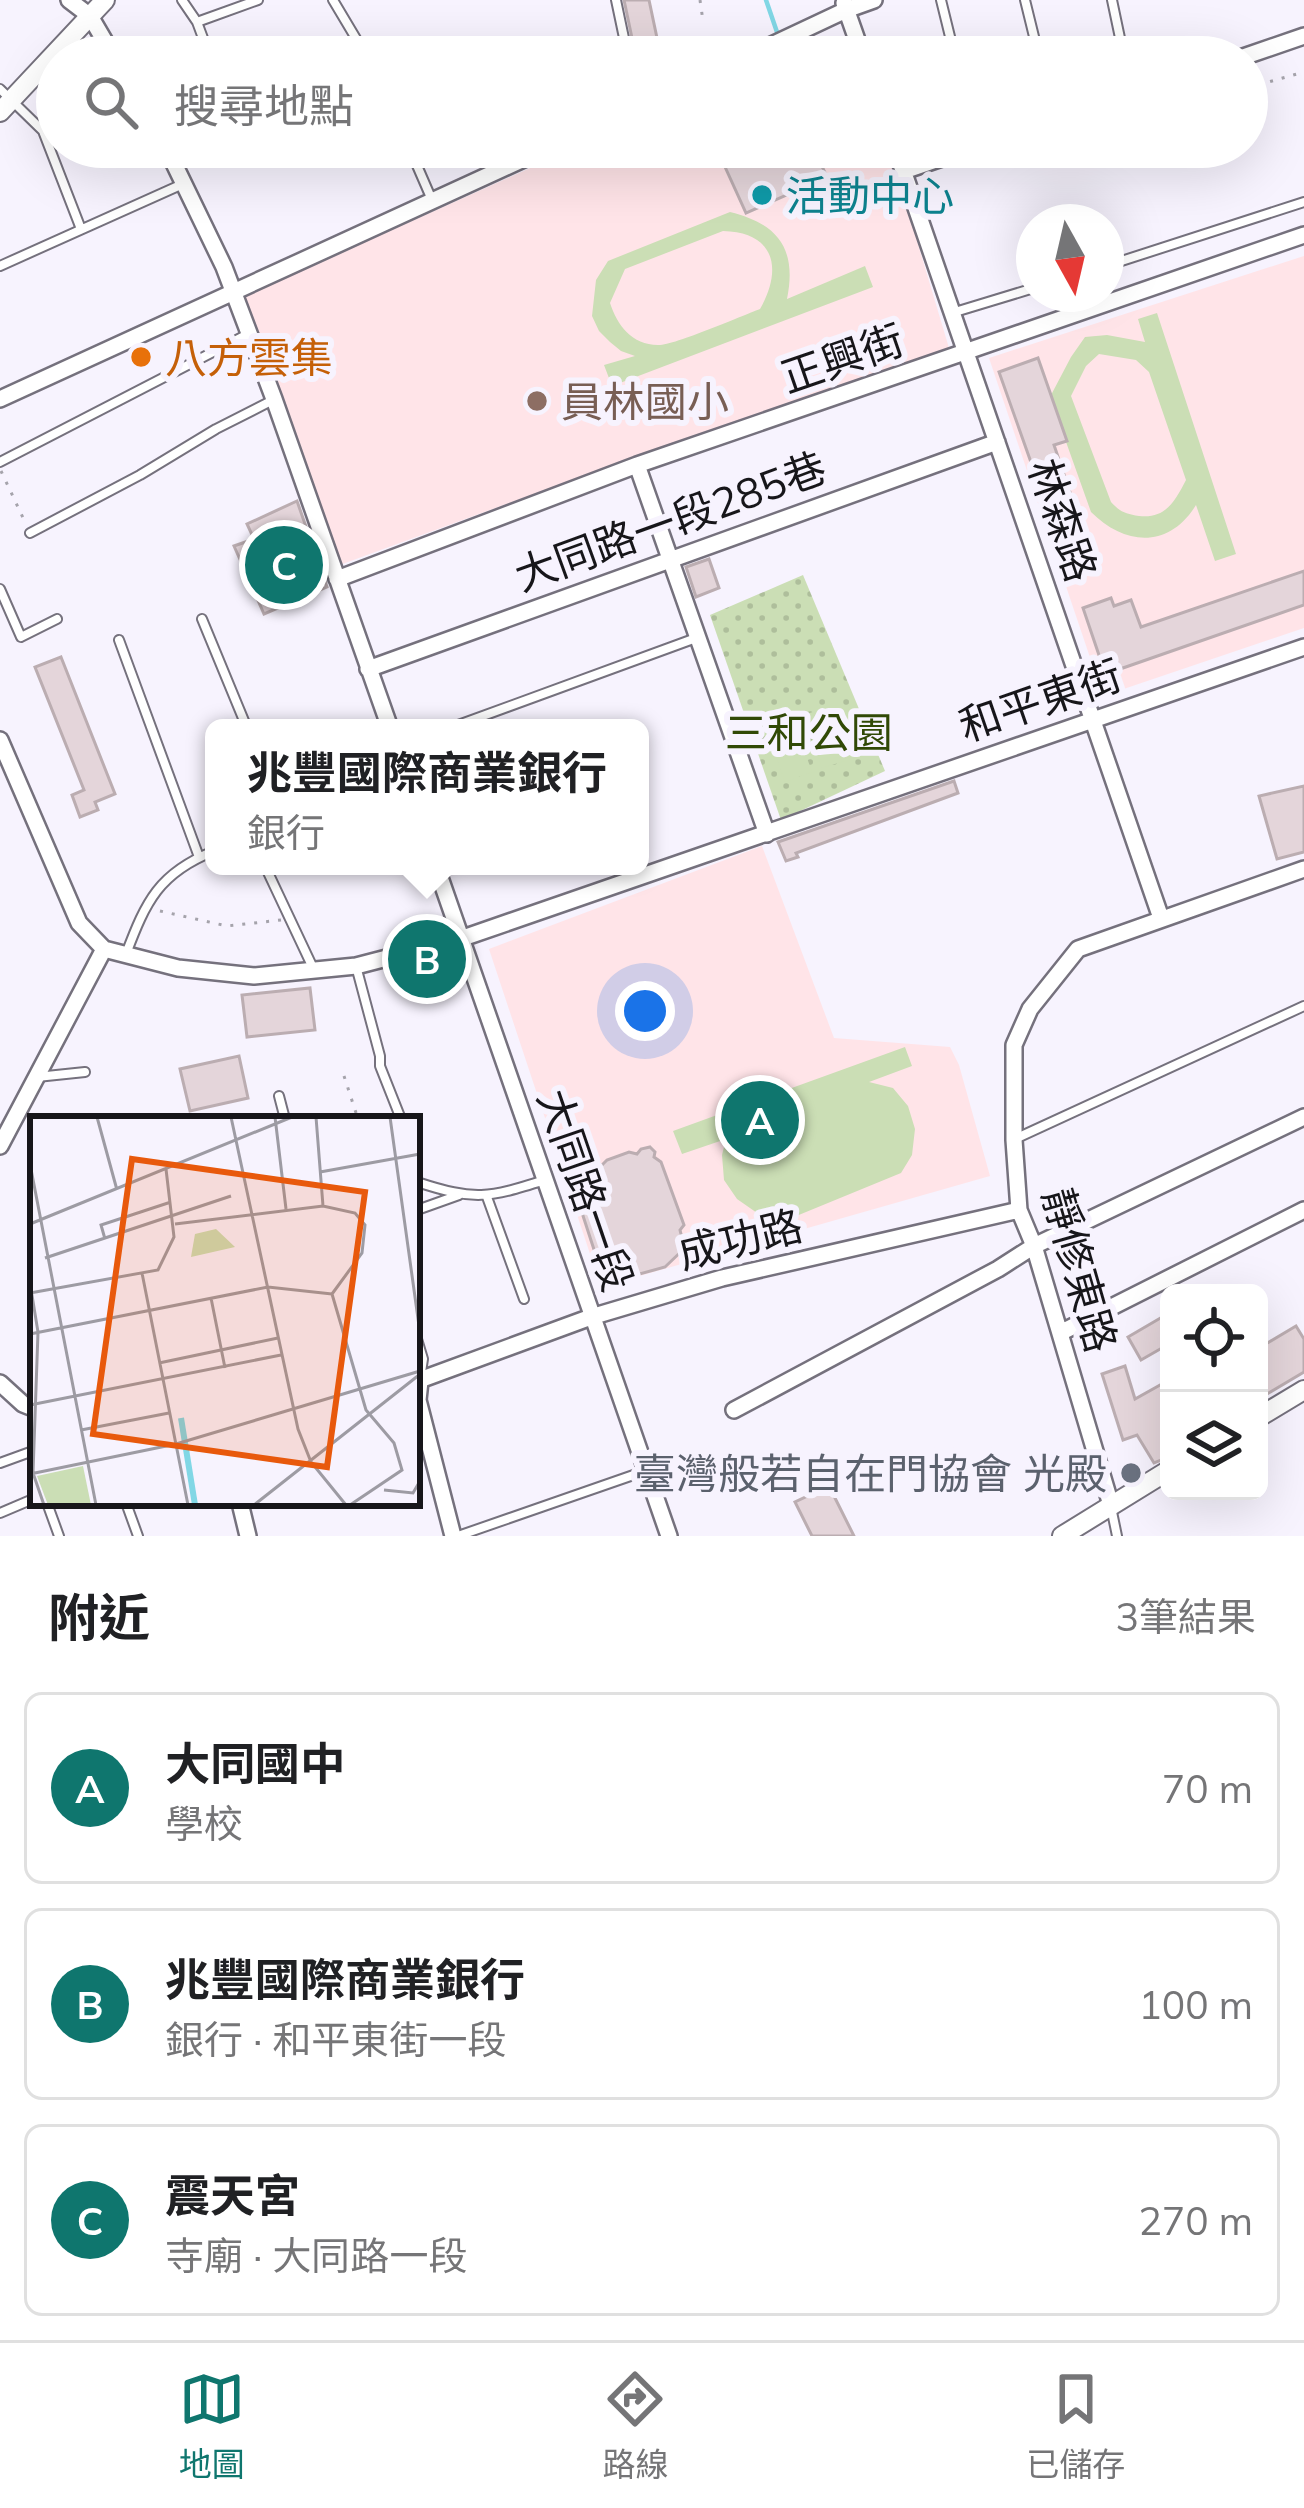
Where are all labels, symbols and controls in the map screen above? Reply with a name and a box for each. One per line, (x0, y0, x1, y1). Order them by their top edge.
search box (36, 36, 1268, 168)
icon: search (78, 69, 144, 135)
text: 搜尋地點 (174, 77, 354, 133)
place label: 活動中心 (786, 169, 954, 222)
marker: 活動中心 (749, 182, 775, 208)
north arrow (1016, 204, 1124, 312)
street label: 正興街 (774, 312, 910, 404)
place label: 八方雲集 (165, 331, 333, 384)
marker: 八方雲集 (128, 344, 154, 370)
place label: 員林國小 (561, 375, 729, 428)
marker: 員林國小 (524, 388, 550, 414)
street label: 大同路一段285巷 (507, 440, 833, 602)
street label: 林森路 (1017, 452, 1109, 588)
pin: C (245, 520, 323, 610)
street label: 和平東街 (952, 648, 1128, 752)
park label: 三和公園 (725, 706, 893, 759)
popup (205, 719, 649, 875)
text: 兆豐國際商業銀行 (247, 744, 607, 800)
text: 銀行 (247, 808, 325, 857)
pin: B (388, 914, 466, 1004)
your location (615, 981, 675, 1041)
pin: A (721, 1075, 799, 1165)
street label: 大同路一段 (527, 1082, 645, 1298)
inset map (30, 1116, 420, 1506)
street label: 靜修東路 (1031, 1182, 1129, 1358)
street label: 成功路 (672, 1198, 808, 1280)
map controls (1160, 1284, 1268, 1500)
button: locate (1160, 1284, 1268, 1392)
button: layers (1160, 1392, 1268, 1500)
place label: 臺灣般若自在門協會 光殿 (634, 1447, 1107, 1500)
marker: 臺灣般若自在門協會 光殿 (1118, 1460, 1144, 1486)
text: 附近 (48, 1585, 150, 1649)
text: 3筆結果 (1116, 1592, 1256, 1641)
text: 大同國中 (165, 1735, 345, 1791)
text: A (75, 1764, 105, 1813)
text: 70 m (1162, 1764, 1253, 1813)
text: 學校 (165, 1799, 243, 1848)
text: 兆豐國際商業銀行 (165, 1951, 525, 2007)
text: B (77, 1980, 103, 2029)
text: 100 m (1138, 1980, 1253, 2029)
text: 銀行 · 和平東街一段 (165, 2015, 506, 2064)
text: 震天宮 (165, 2167, 300, 2223)
text: C (77, 2196, 103, 2245)
text: 270 m (1138, 2196, 1253, 2245)
text: 寺廟 · 大同路一段 (165, 2231, 467, 2280)
tab: 地圖 (179, 2366, 245, 2486)
tab: 路線 (602, 2366, 668, 2486)
tab: 已儲存 (1026, 2366, 1125, 2486)

